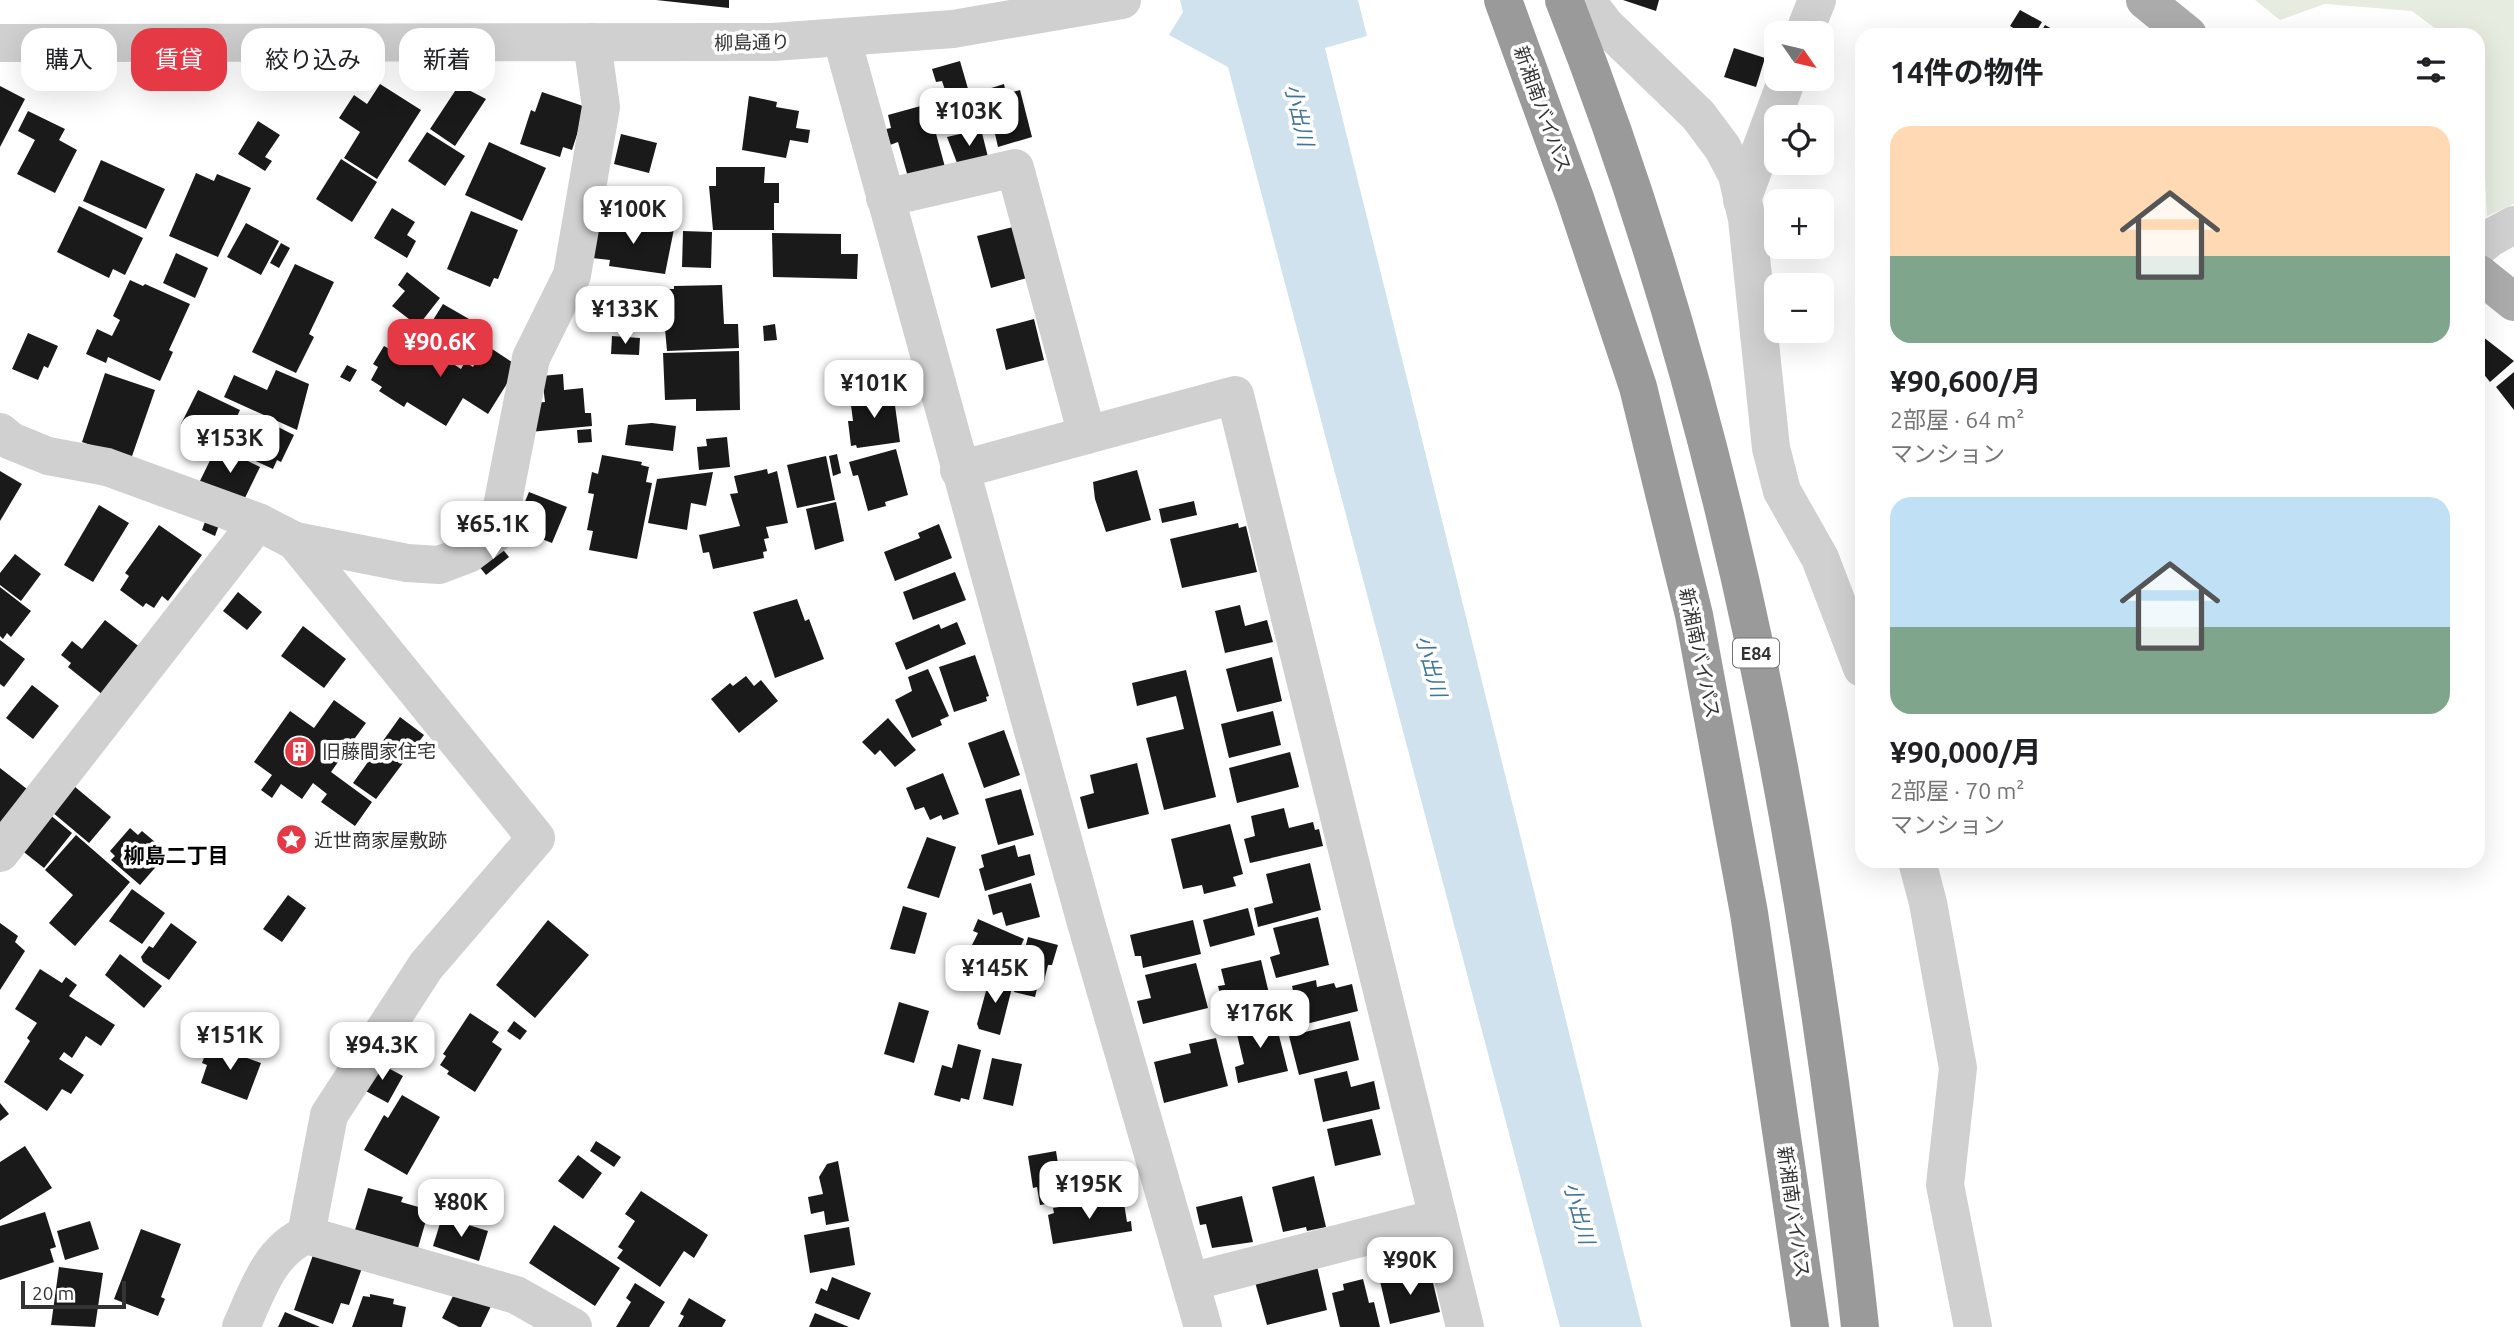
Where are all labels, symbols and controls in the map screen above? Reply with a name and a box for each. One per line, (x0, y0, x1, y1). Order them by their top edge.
north arrow (1764, 21, 1834, 91)
map controls (1764, 21, 1834, 343)
chip: 購入 (21, 28, 117, 91)
chip: 賃貸 (131, 28, 227, 91)
chip: 絞り込み (241, 28, 385, 91)
chip: 新着 (399, 28, 495, 91)
street label: 柳島通り (714, 30, 790, 54)
street label: 新湘南バイパス (1510, 43, 1576, 175)
icon: filters (2412, 51, 2450, 89)
text: 14件の物件 (1890, 55, 2044, 89)
water label: 小出川 (1281, 82, 1319, 150)
pin: ¥103K (920, 88, 1018, 148)
text: ¥103K (935, 98, 1003, 123)
button: locate (1764, 105, 1834, 175)
icon: home (2107, 172, 2233, 298)
pin: ¥100K (584, 187, 682, 246)
button: + (1764, 189, 1834, 259)
text: ¥100K (599, 196, 667, 221)
button: − (1764, 273, 1834, 343)
pin: ¥133K (576, 286, 674, 346)
text: ¥133K (591, 296, 659, 321)
pin: ¥90.6K (383, 320, 497, 379)
text: ¥90.6K (404, 329, 476, 354)
pin: ¥101K (825, 360, 923, 420)
text: ¥90,600/月 (1890, 364, 2042, 398)
text: ¥101K (840, 370, 908, 395)
text: 2部屋 · 64 m² (1890, 407, 2024, 432)
pin: ¥153K (181, 416, 279, 475)
text: ¥153K (196, 425, 264, 450)
text: マンション (1890, 441, 2005, 466)
pin: ¥65.1K (436, 502, 550, 561)
text: ¥65.1K (457, 511, 529, 536)
icon: home (2107, 543, 2233, 669)
street label: 新湘南バイパス (1675, 586, 1725, 720)
water label: 小出川 (1412, 632, 1452, 701)
road number: E84 (1733, 638, 1779, 668)
building icon: 旧藤間家住宅 (282, 734, 316, 768)
text: ¥90,000/月 (1890, 735, 2042, 769)
place label: 旧藤間家住宅 (322, 740, 436, 762)
text: 2部屋 · 70 m² (1890, 778, 2024, 803)
text: マンション (1890, 812, 2005, 837)
place icon: 近世商家屋敷跡 (274, 823, 308, 857)
place label: 近世商家屋敷跡 (314, 829, 447, 851)
district label: 柳島二丁目 (124, 843, 229, 867)
pin: ¥145K (946, 946, 1044, 1005)
text: ¥145K (961, 955, 1029, 980)
pin: ¥176K (1211, 990, 1309, 1050)
text: ¥176K (1226, 1000, 1294, 1025)
pin: ¥151K (181, 1012, 279, 1072)
text: ¥151K (196, 1022, 264, 1047)
pin: ¥94.3K (325, 1023, 439, 1082)
text: ¥94.3K (346, 1032, 418, 1057)
street label: 新湘南バイパス (1774, 1145, 1814, 1279)
pin: ¥195K (1040, 1162, 1138, 1221)
text: ¥195K (1055, 1171, 1123, 1196)
water label: 小出川 (1560, 1179, 1600, 1248)
pin: ¥80K (420, 1180, 502, 1239)
text: ¥80K (434, 1189, 488, 1214)
pin: ¥90K (1369, 1238, 1451, 1297)
text: ¥90K (1383, 1247, 1437, 1272)
scale bar (21, 1278, 126, 1310)
text: 20 m (32, 1282, 74, 1304)

